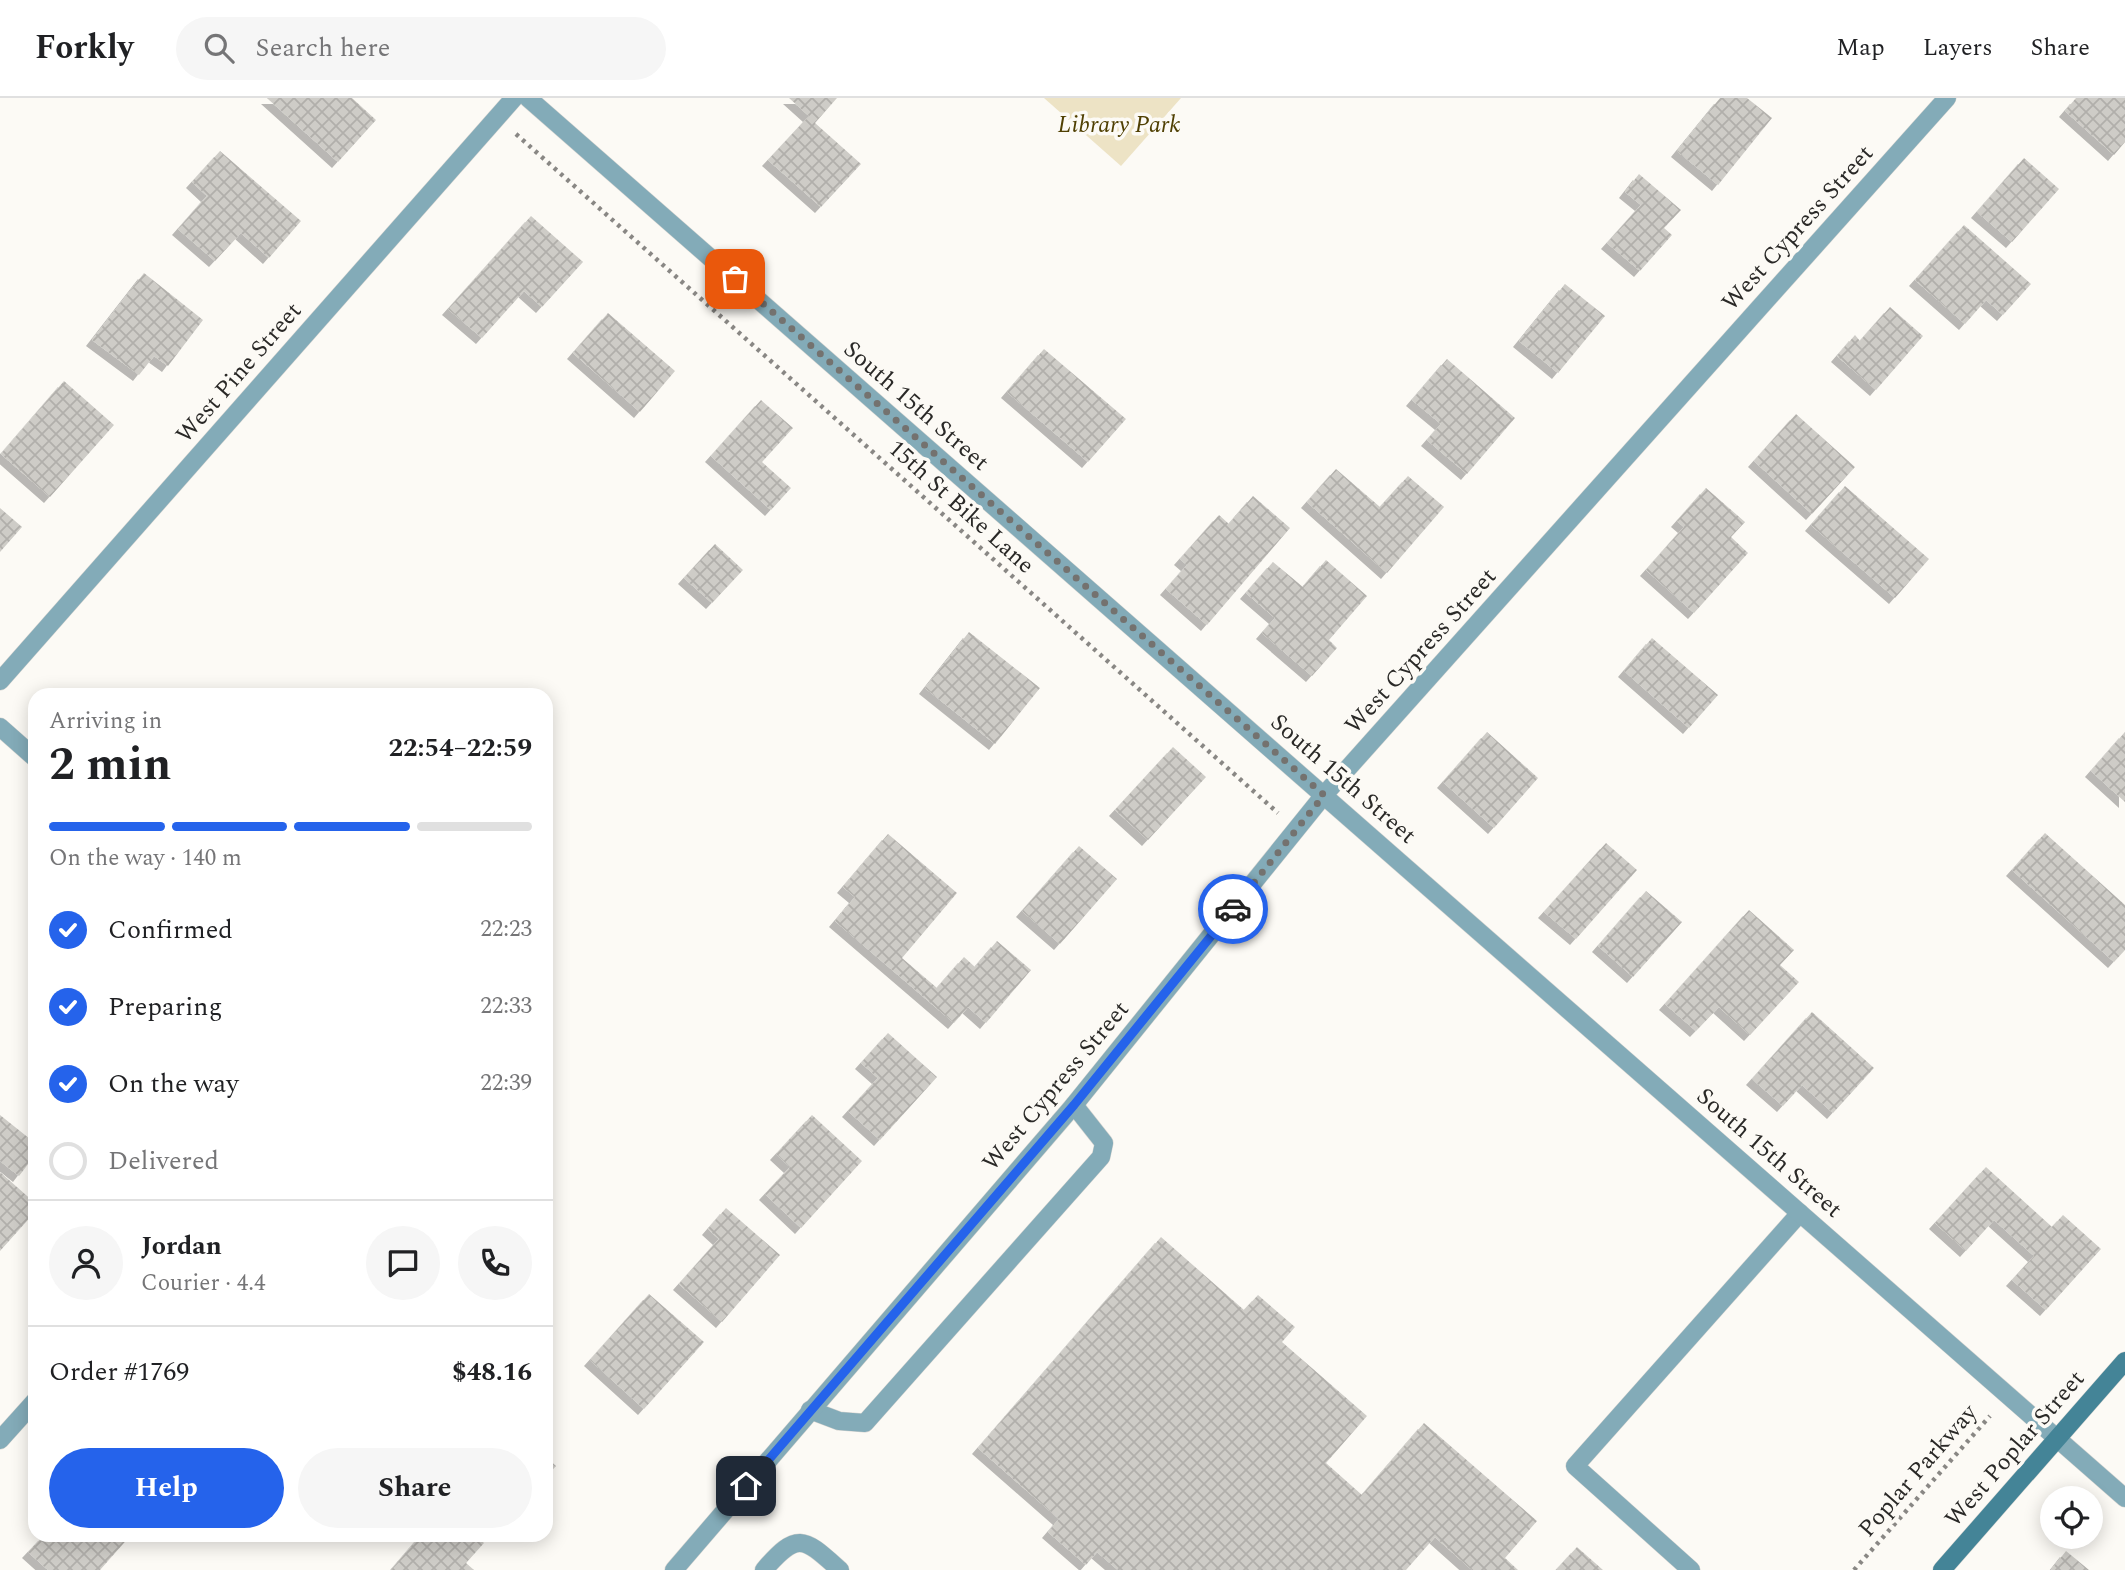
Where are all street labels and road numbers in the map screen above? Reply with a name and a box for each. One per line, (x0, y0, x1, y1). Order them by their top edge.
street label: West Cypress Street (1714, 137, 1882, 319)
street label: West Pine Street (167, 295, 311, 451)
street label: South 15th Street (835, 332, 997, 480)
street label: 15th St Bike Lane (880, 431, 1042, 583)
street label: West Cypress Street (1337, 560, 1505, 742)
street label: South 15th Street (1262, 705, 1424, 853)
street label: West Cypress Street (974, 993, 1138, 1179)
street label: South 15th Street (1688, 1079, 1850, 1227)
street label: West Poplar Street (1936, 1362, 2094, 1536)
street label: Poplar Parkway (1850, 1395, 1987, 1546)

